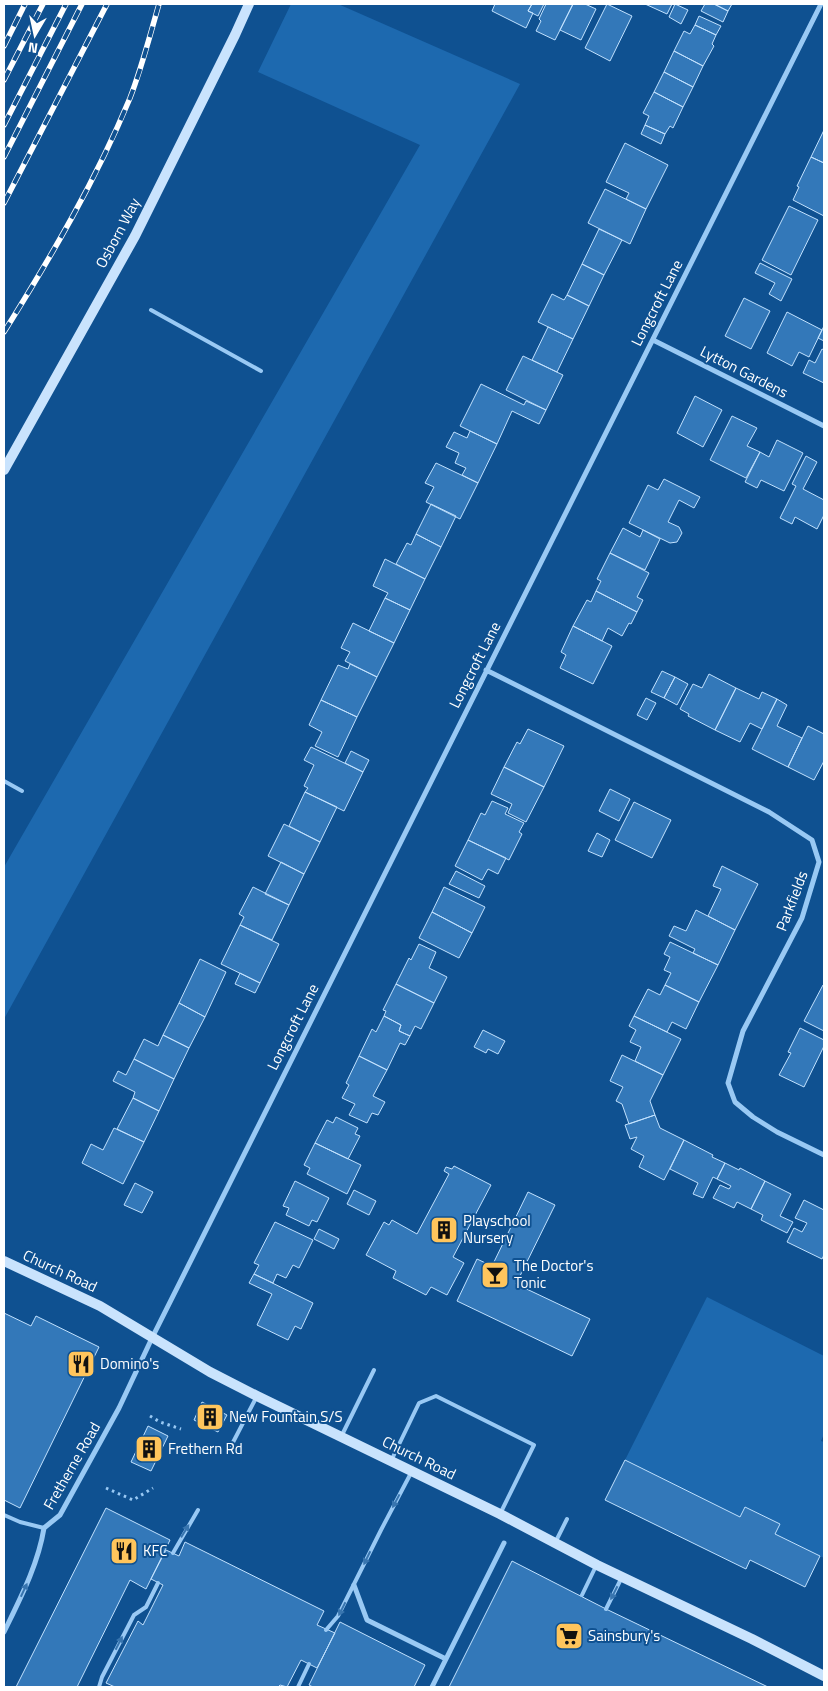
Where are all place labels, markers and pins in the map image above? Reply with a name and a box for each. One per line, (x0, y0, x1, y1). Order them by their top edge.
place label: Playschool Nursery (463, 1209, 531, 1249)
building icon: Playschool Nursery (429, 1215, 459, 1245)
place label: The Doctor's Tonic (514, 1254, 593, 1294)
bar icon: The Doctor's Tonic (480, 1260, 510, 1290)
restaurant icon: Domino's (66, 1349, 96, 1379)
place label: Domino's (100, 1352, 159, 1375)
building icon: New Fountain S/S (195, 1402, 225, 1432)
place label: New Fountain S/S (229, 1405, 343, 1428)
building icon: Frethern Rd (134, 1434, 164, 1464)
place label: Frethern Rd (168, 1437, 243, 1460)
restaurant icon: KFC (109, 1536, 139, 1566)
place label: KFC (143, 1539, 167, 1562)
supermarket icon: Sainsbury's (554, 1621, 584, 1651)
place label: Sainsbury's (588, 1624, 660, 1647)

